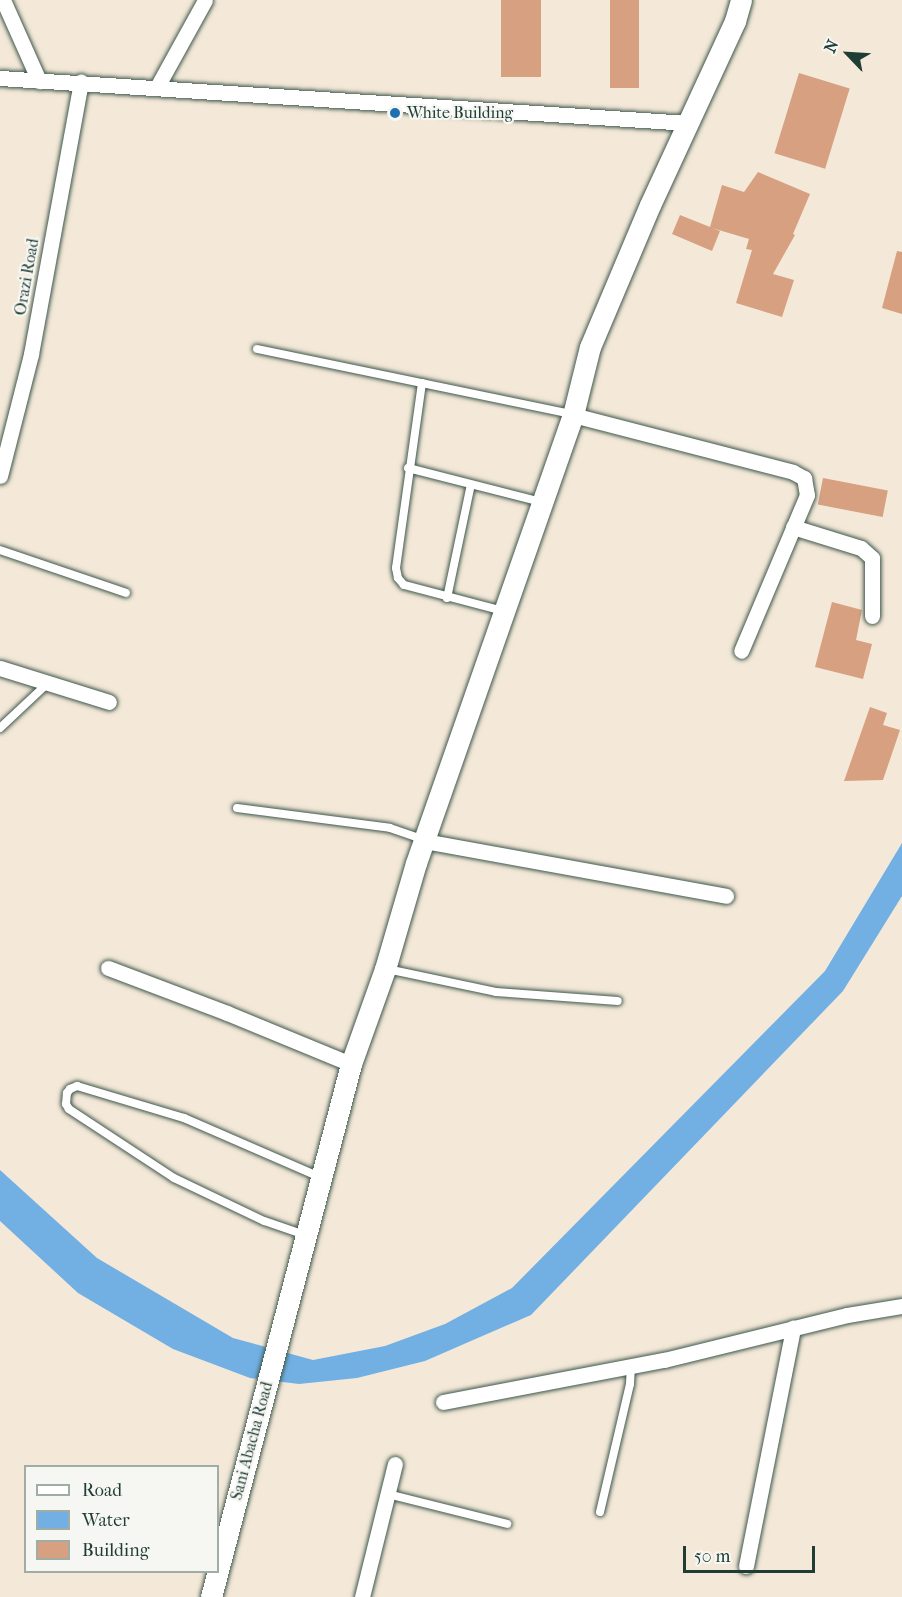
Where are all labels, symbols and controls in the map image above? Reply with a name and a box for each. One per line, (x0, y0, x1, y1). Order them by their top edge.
north arrow (818, 24, 878, 84)
text: N (820, 37, 842, 56)
place label: White Building (407, 103, 513, 123)
marker: White Building (388, 106, 402, 120)
street label: Orazi Road (11, 237, 43, 317)
street label: Sani Abacha Road (227, 1380, 277, 1502)
legend (24, 1465, 219, 1573)
text: Road (82, 1480, 122, 1501)
text: Water (82, 1510, 130, 1531)
scale bar (686, 1534, 818, 1572)
text: Building (82, 1540, 149, 1561)
text: 50 m (694, 1546, 730, 1567)

